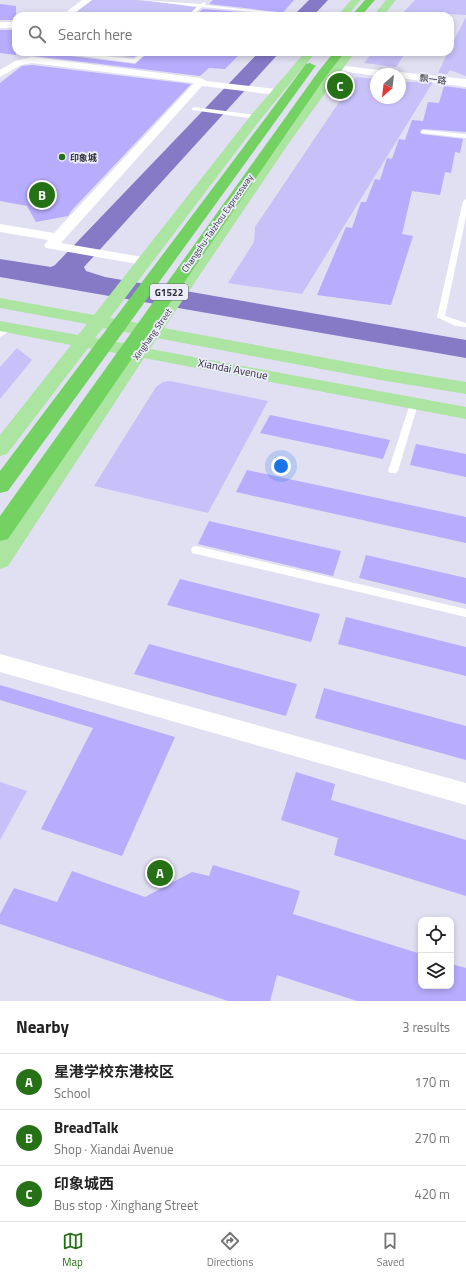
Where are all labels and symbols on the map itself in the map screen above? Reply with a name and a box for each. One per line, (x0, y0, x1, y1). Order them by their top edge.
north arrow (370, 68, 406, 104)
pin: C (327, 71, 353, 101)
street label: 飘一路 (419, 71, 447, 87)
place label: 印象城 (70, 151, 97, 164)
marker: 印象城 (57, 152, 67, 162)
street label: Changshu-Taizhou Expressway (178, 171, 256, 275)
pin: B (29, 180, 55, 210)
road number: G1522 (150, 284, 188, 300)
street label: Xinghang Street (129, 305, 175, 362)
street label: Xiandai Avenue (197, 354, 270, 384)
your location (271, 456, 291, 476)
pin: A (147, 858, 173, 888)

